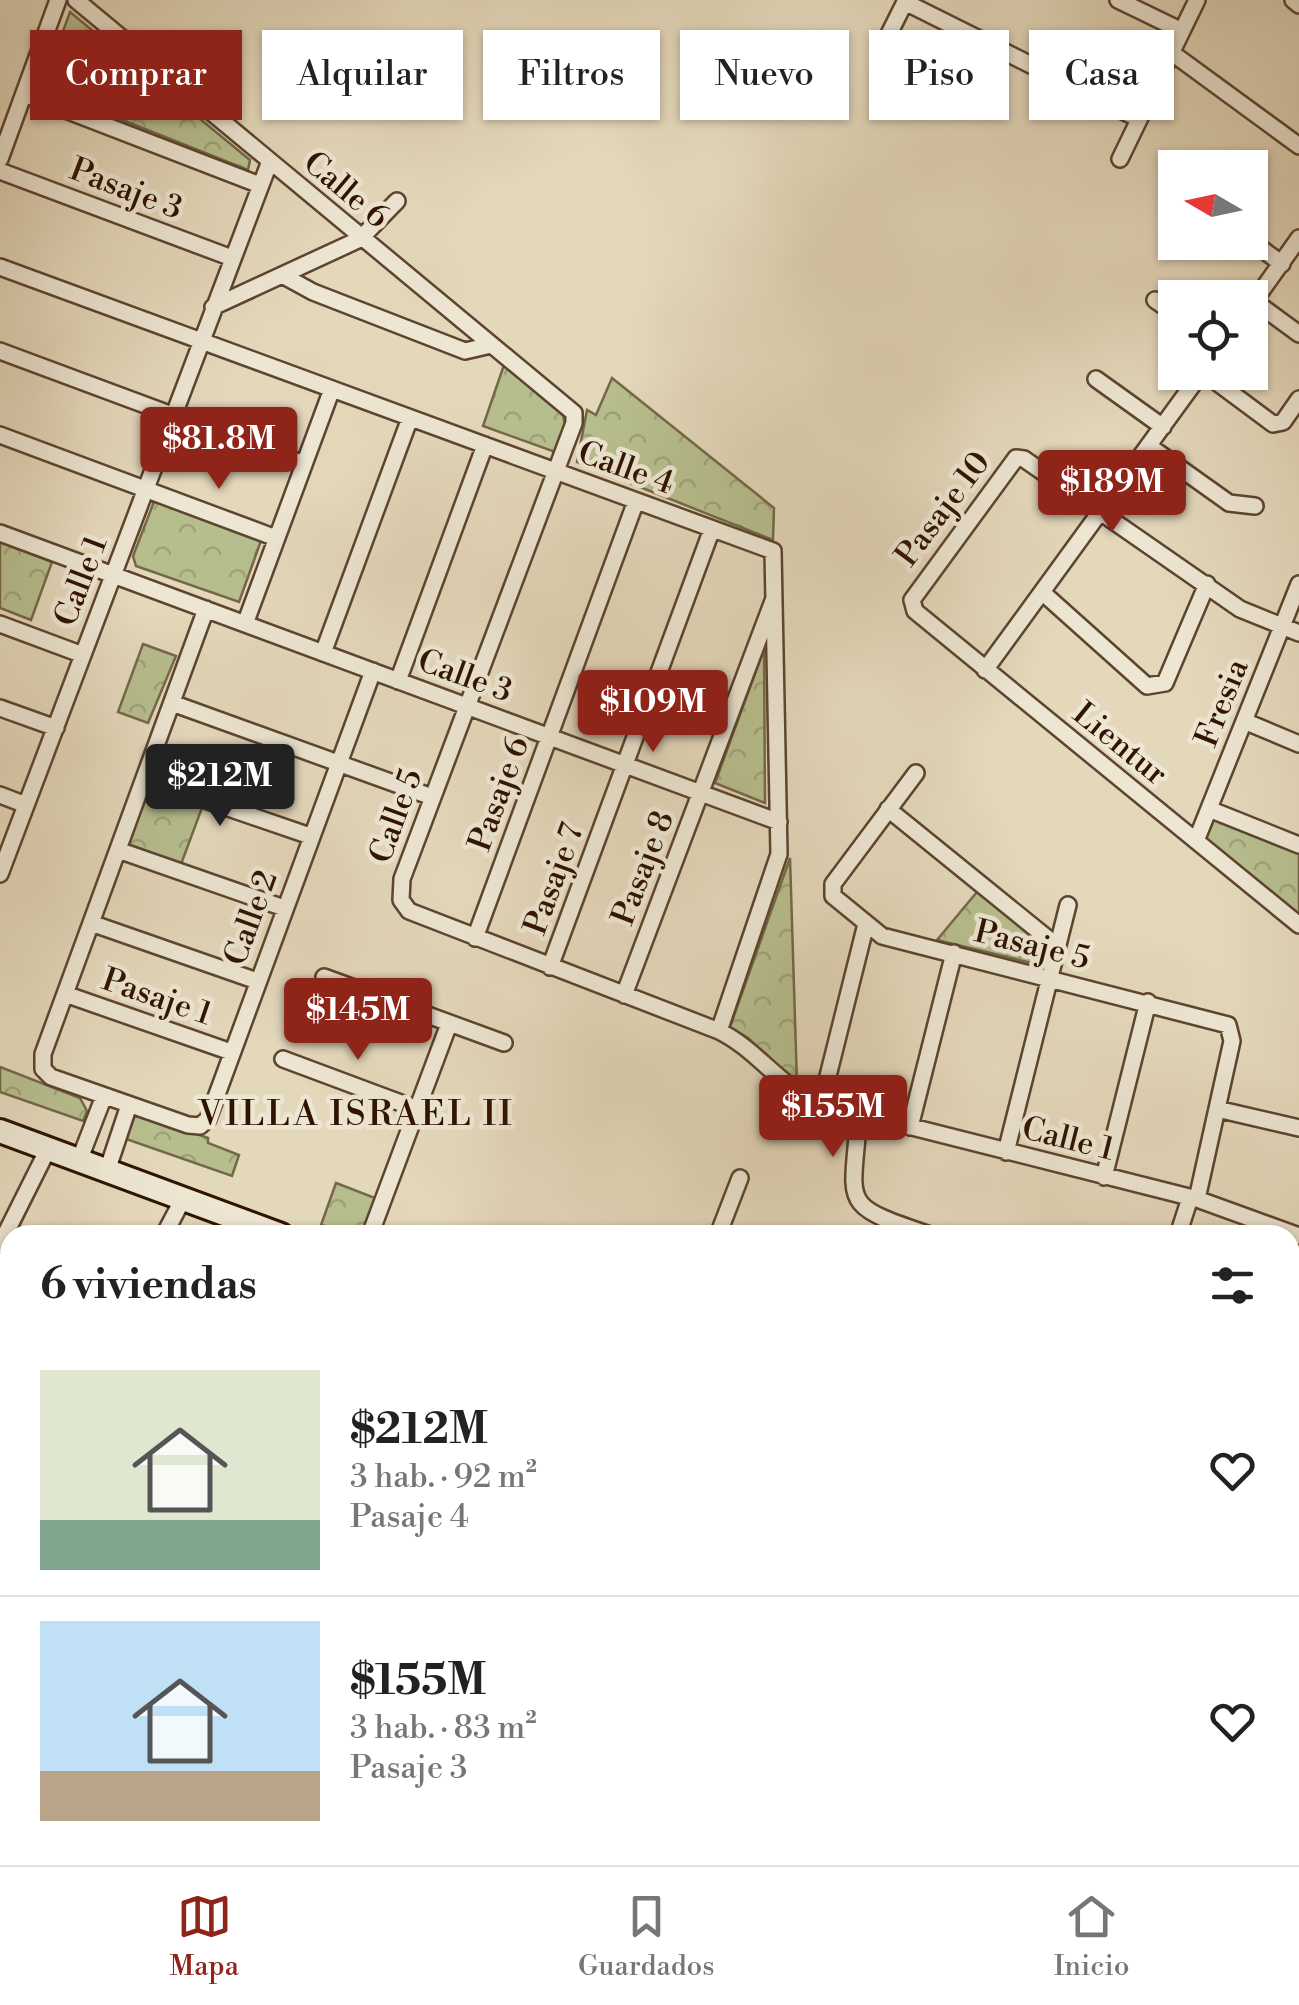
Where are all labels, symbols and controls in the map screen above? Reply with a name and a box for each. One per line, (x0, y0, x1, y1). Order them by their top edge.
chip: Comprar (30, 30, 242, 120)
chip: Alquilar (262, 30, 463, 120)
chip: Filtros (483, 30, 660, 120)
chip: Nuevo (680, 30, 849, 120)
chip: Piso (869, 30, 1009, 120)
chip: Casa (1029, 30, 1174, 120)
street label: Calle 6 (295, 143, 397, 237)
street label: Pasaje 3 (64, 149, 188, 229)
north arrow (1158, 150, 1268, 260)
map controls (1158, 150, 1268, 390)
button: locate (1158, 280, 1268, 390)
pin: $81.8M (138, 407, 300, 492)
text: $81.8M (162, 419, 276, 459)
street label: Calle 4 (573, 432, 679, 504)
street label: Pasaje 10 (887, 444, 999, 574)
pin: $189M (1042, 450, 1182, 535)
text: $189M (1060, 462, 1164, 502)
street label: Calle 1 (46, 530, 117, 632)
street label: Calle 3 (412, 641, 518, 711)
street label: Fresia (1186, 652, 1258, 753)
pin: $109M (583, 670, 723, 755)
text: $109M (600, 682, 706, 722)
street label: Lientur (1065, 694, 1176, 794)
street label: Pasaje 6 (460, 731, 538, 857)
pin: $212M (150, 744, 290, 829)
text: $212M (167, 756, 273, 796)
street label: Calle 5 (361, 763, 431, 869)
street label: Pasaje 8 (603, 805, 683, 931)
street label: Pasaje 7 (515, 818, 593, 940)
street label: Calle 2 (215, 865, 287, 971)
street label: Pasaje 5 (970, 911, 1094, 979)
street label: Pasaje 1 (97, 960, 217, 1034)
pin: $145M (288, 978, 428, 1063)
text: $145M (306, 990, 410, 1030)
pin: $155M (763, 1075, 903, 1160)
text: $155M (781, 1087, 885, 1127)
district label: VILLA ISRAEL II (197, 1093, 514, 1136)
street label: Calle 1 (1018, 1108, 1118, 1170)
icon: filters (1205, 1258, 1260, 1313)
text: 6 viviendas (40, 1259, 257, 1312)
text: $212M (350, 1404, 488, 1457)
icon: home (120, 1410, 240, 1530)
icon: heart (1205, 1443, 1260, 1498)
text: 3 hab. · 92 m² (350, 1457, 537, 1497)
text: Pasaje 4 (350, 1497, 469, 1537)
text: $155M (350, 1655, 486, 1708)
icon: home (120, 1661, 240, 1781)
icon: heart (1205, 1694, 1260, 1749)
text: 3 hab. · 83 m² (350, 1708, 537, 1748)
text: Pasaje 3 (350, 1748, 467, 1788)
tab: Mapa (170, 1889, 239, 1984)
tab: Guardados (578, 1889, 715, 1984)
tab: Inicio (1054, 1889, 1129, 1984)

